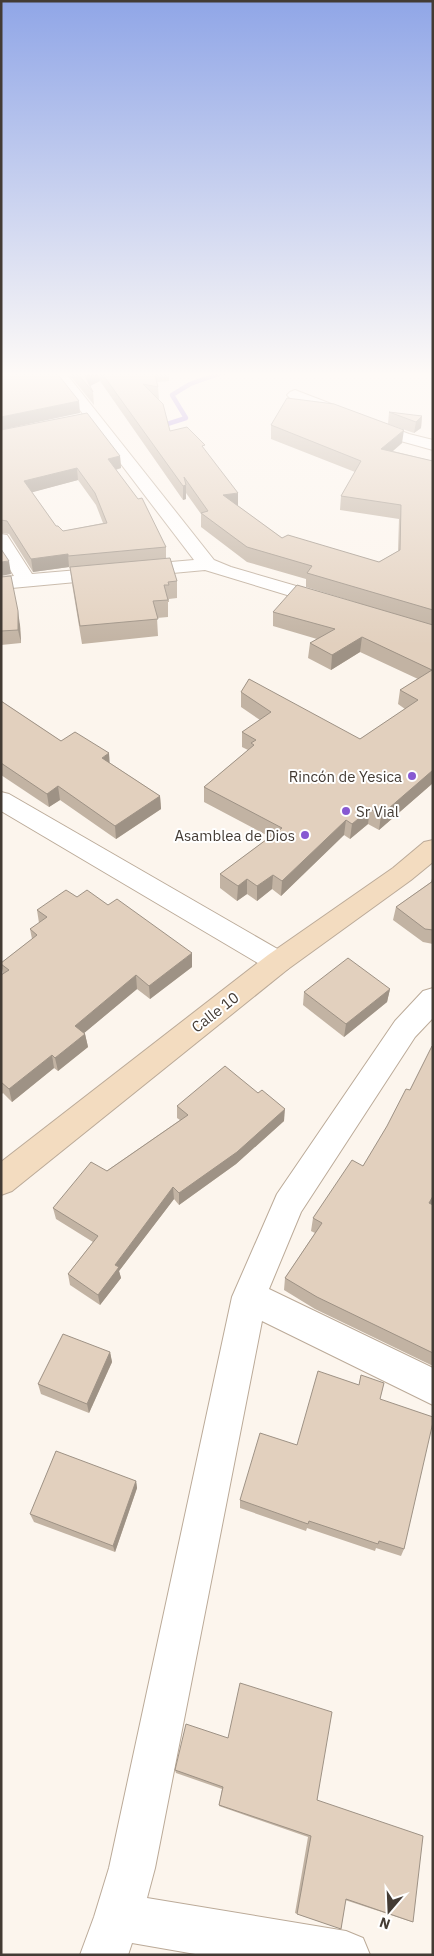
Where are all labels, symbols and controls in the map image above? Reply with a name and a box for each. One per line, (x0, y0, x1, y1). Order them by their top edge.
place label: Rincón de Yesica (289, 767, 402, 786)
marker: Rincón de Yesica (406, 770, 418, 782)
place label: Sr Vial (356, 802, 399, 821)
marker: Sr Vial (340, 805, 352, 817)
place label: Asamblea de Dios (174, 826, 295, 845)
marker: Asamblea de Dios (299, 829, 311, 841)
street label: Calle 10 (187, 988, 243, 1036)
north arrow (364, 1886, 414, 1936)
text: N (377, 1913, 392, 1933)

